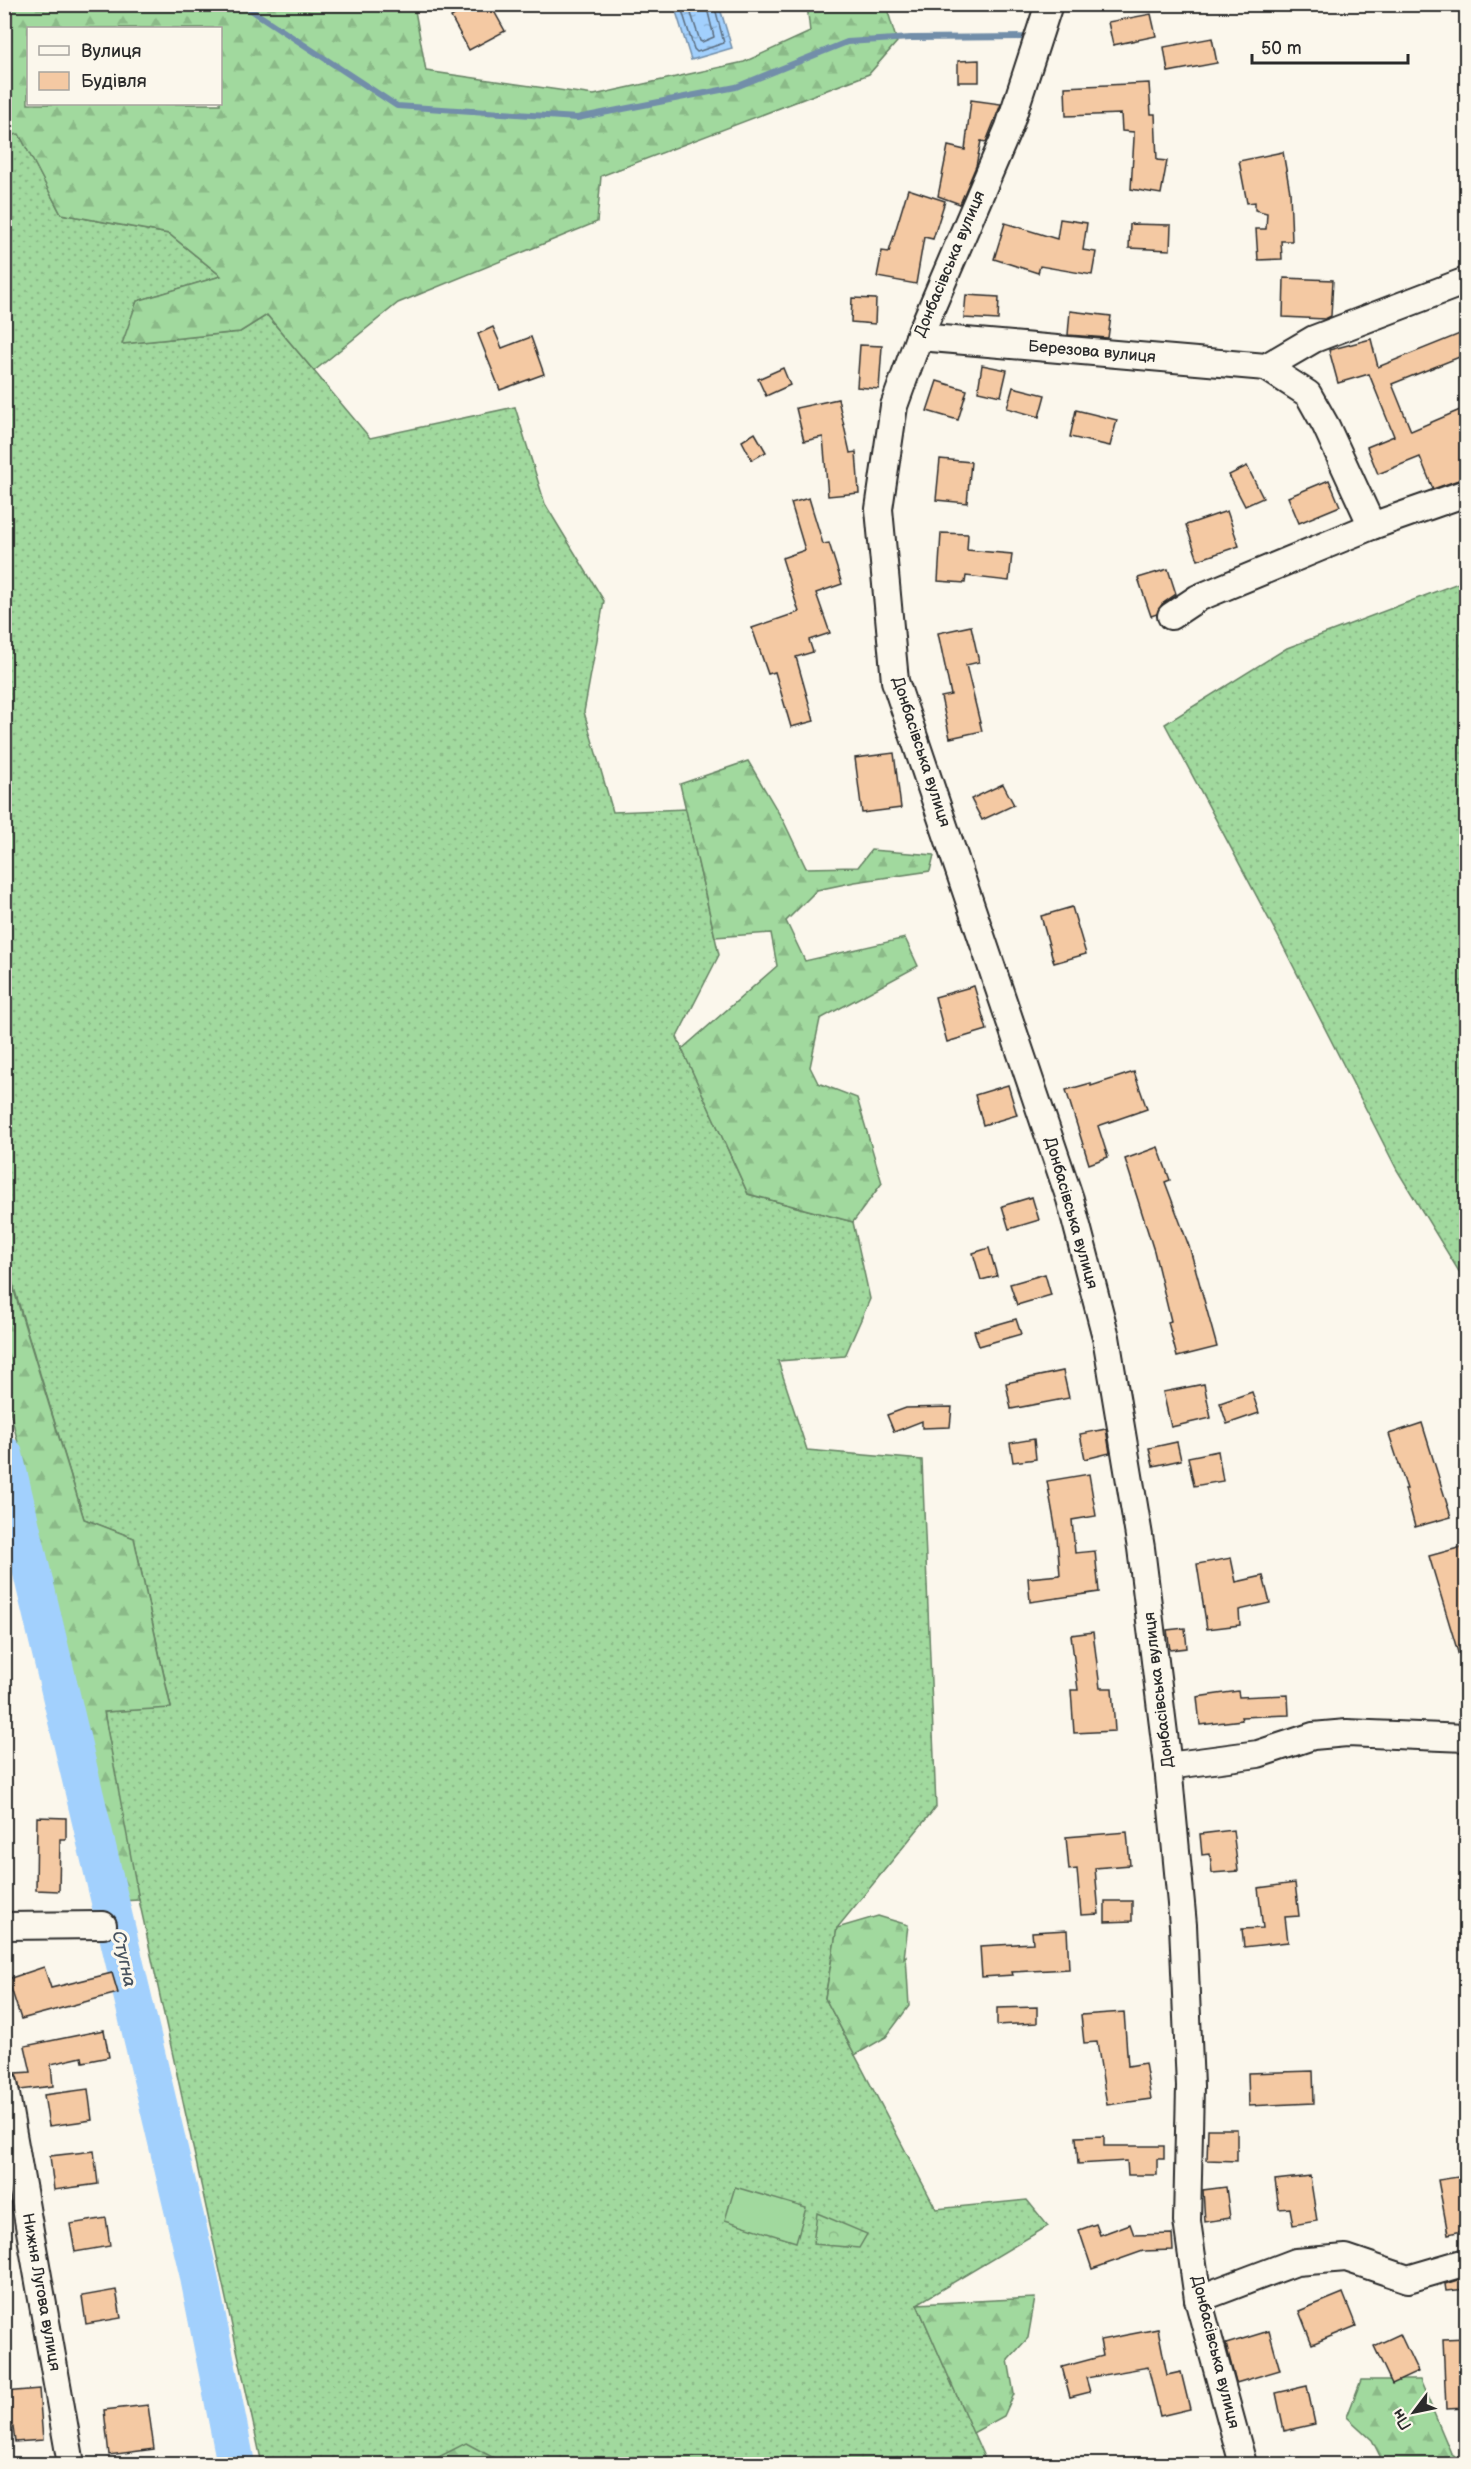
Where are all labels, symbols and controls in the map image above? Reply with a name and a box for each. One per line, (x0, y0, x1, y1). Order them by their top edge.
legend (27, 27, 222, 105)
scale bar (1252, 27, 1408, 65)
text: 50 m (1261, 38, 1302, 59)
text: Вулиця (81, 41, 142, 62)
text: Будівля (81, 71, 147, 92)
street label: Донбасівська вулиця (911, 188, 989, 340)
street label: Березова вулиця (1027, 337, 1157, 367)
street label: Донбасівська вулиця (888, 674, 954, 830)
street label: Донбасівська вулиця (1040, 1135, 1102, 1291)
street label: Донбасівська вулиця (1140, 1611, 1178, 1769)
water label: Стугна (107, 1929, 141, 1989)
street label: Нижня Лугова вулиця (18, 2211, 64, 2373)
street label: Донбасівська вулиця (1187, 2274, 1243, 2431)
north arrow (1384, 2382, 1444, 2442)
text: Пн (1389, 2405, 1416, 2433)

